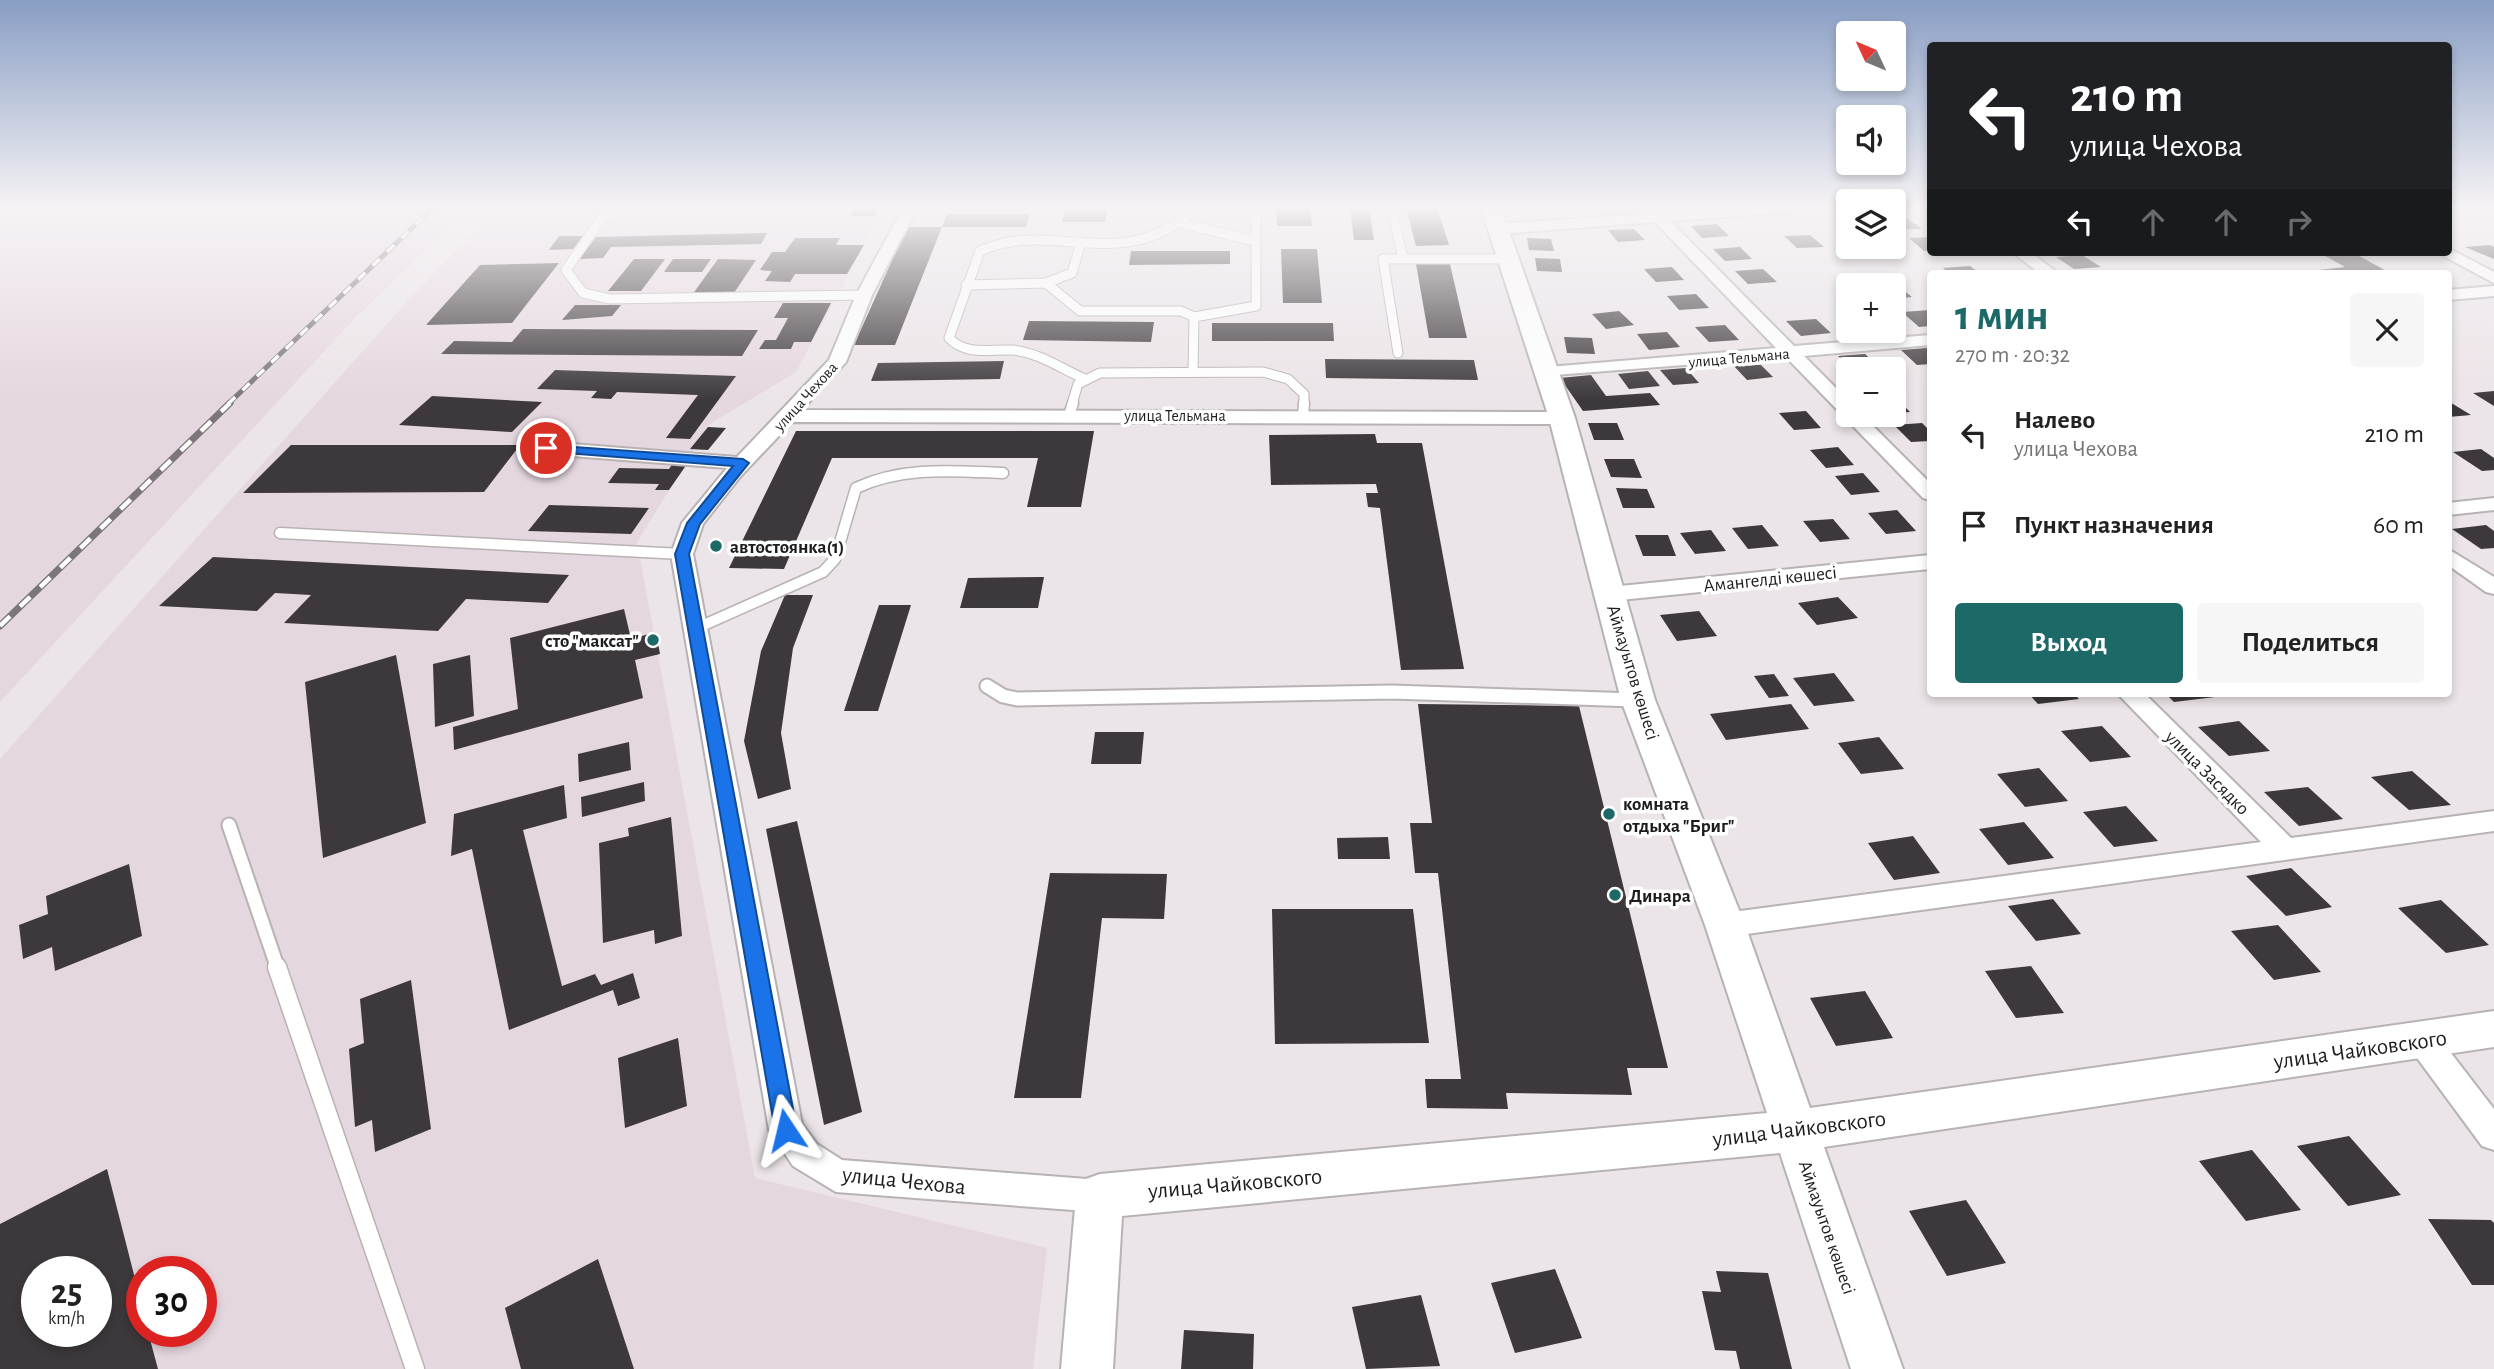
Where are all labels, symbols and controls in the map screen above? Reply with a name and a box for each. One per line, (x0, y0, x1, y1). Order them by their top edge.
north arrow (1836, 21, 1906, 91)
map controls (1836, 21, 1906, 427)
icon: left (1955, 70, 2046, 161)
text: 210 m (2070, 72, 2183, 121)
button: sound (1836, 105, 1906, 175)
text: улица Чехова (2070, 130, 2243, 162)
button: layers (1836, 189, 1906, 259)
icon: left (2061, 203, 2099, 241)
icon: ahead (2134, 203, 2172, 241)
icon: ahead (2207, 203, 2245, 241)
icon: right (2280, 203, 2318, 241)
button: + (1836, 273, 1906, 343)
button: close (2350, 293, 2424, 367)
text: 1 мин (1955, 295, 2049, 337)
text: 270 m · 20:32 (1955, 344, 2070, 367)
street label: улица Тельмана (1687, 346, 1790, 371)
button: − (1836, 357, 1906, 427)
street label: улица Чехова (770, 359, 841, 436)
text: Налево (2014, 407, 2095, 433)
street label: улица Тельмана (1123, 408, 1226, 425)
icon: left (1955, 416, 1993, 454)
pin (516, 418, 576, 478)
text: 210 m (2364, 421, 2424, 447)
icon: arrive (527, 429, 565, 467)
text: улица Чехова (2014, 438, 2138, 461)
icon: arrive (1955, 507, 1993, 545)
text: Пункт назначения (2014, 512, 2214, 538)
text: 60 m (2373, 512, 2424, 538)
marker: автостоянка(1) (708, 538, 724, 554)
place label: автостоянка(1) (730, 538, 845, 557)
street label: Амангелді көшесі (1703, 563, 1838, 596)
street label: Аймауытов көшесі (1603, 603, 1662, 742)
button: Выход (1955, 603, 2183, 683)
button: Поделиться (2197, 603, 2424, 683)
place label: сто "максат" (545, 632, 639, 651)
marker: сто "максат" (645, 632, 661, 648)
street label: улица Засядко (2161, 727, 2253, 819)
place label: комната отдыха "Бриг" (1623, 795, 1735, 836)
marker: комната отдыха "Бриг" (1601, 806, 1617, 822)
marker: Динара (1607, 887, 1623, 903)
place label: Динара (1629, 887, 1691, 906)
street label: улица Чайковского (2271, 1027, 2448, 1074)
position arrow (749, 1093, 823, 1167)
street label: улица Чайковского (1710, 1107, 1887, 1152)
street label: Аймауытов көшесі (1795, 1158, 1858, 1297)
street label: улица Чехова (840, 1163, 967, 1199)
street label: улица Чайковского (1146, 1165, 1323, 1204)
speed limit sign: 30 (126, 1256, 217, 1347)
text: 25 (51, 1275, 82, 1310)
text: km/h (48, 1310, 85, 1328)

